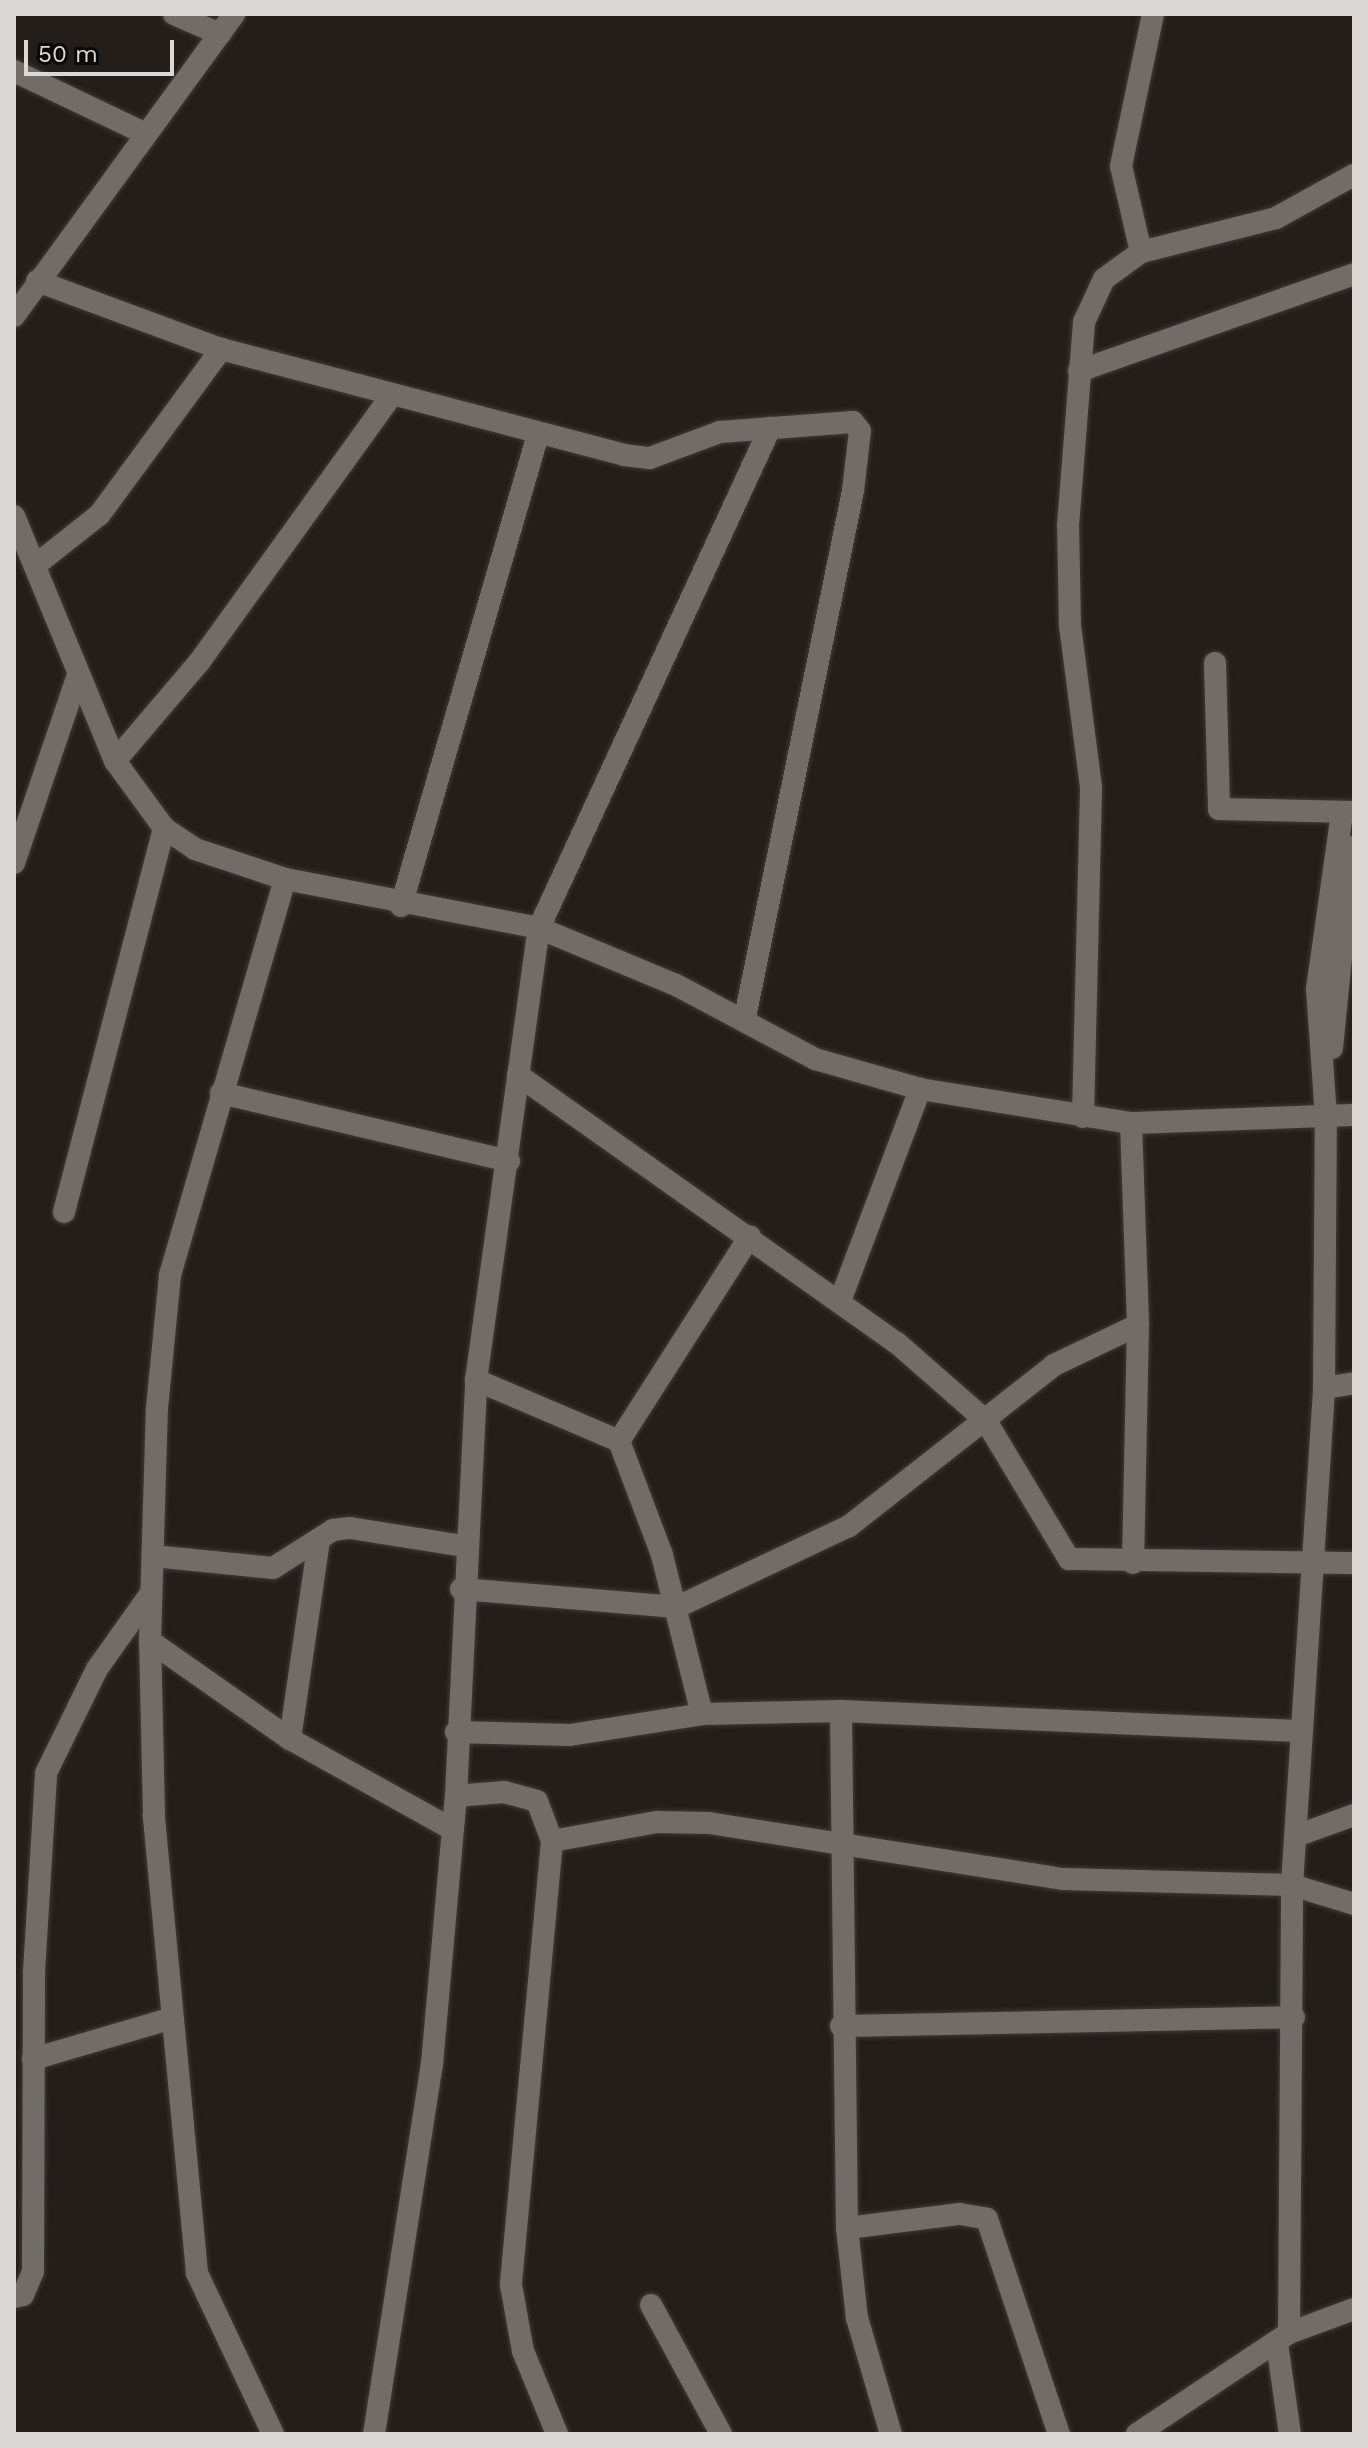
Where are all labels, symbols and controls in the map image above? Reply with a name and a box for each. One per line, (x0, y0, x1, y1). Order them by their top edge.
scale bar (28, 24, 178, 74)
text: 50 m (38, 40, 98, 68)

